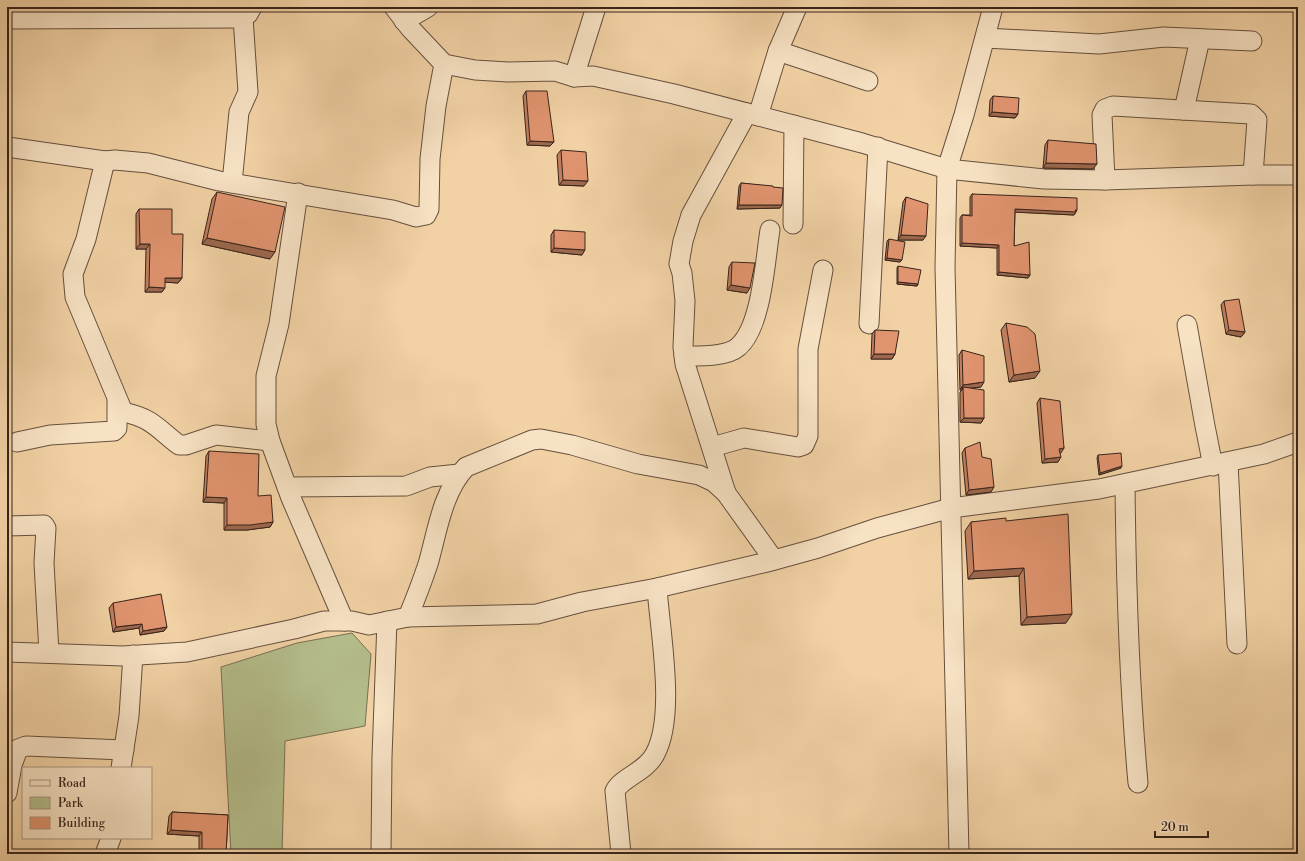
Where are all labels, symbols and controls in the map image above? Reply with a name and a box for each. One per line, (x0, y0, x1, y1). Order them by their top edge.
legend (22, 767, 152, 839)
text: Road (58, 776, 86, 791)
text: Park (58, 796, 84, 811)
scale bar (1155, 813, 1208, 839)
text: Building (57, 816, 106, 831)
text: 20 m (1161, 820, 1189, 835)

